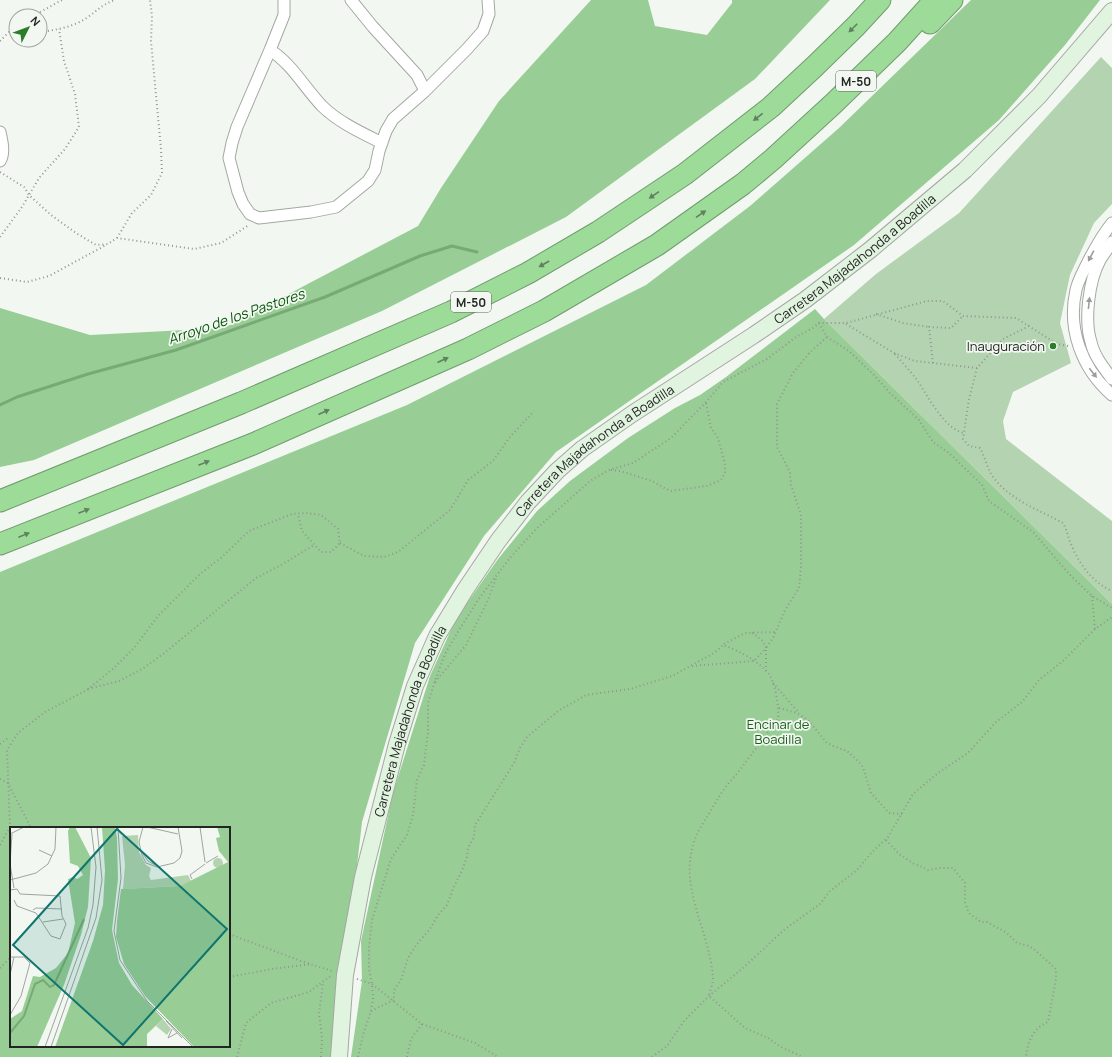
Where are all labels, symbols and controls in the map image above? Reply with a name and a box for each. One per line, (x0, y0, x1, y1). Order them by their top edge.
north arrow (8, 8, 48, 48)
text: N (28, 13, 44, 29)
one-way arrow (848, 23, 858, 33)
road number: M-50 (836, 71, 876, 91)
one-way arrow (752, 112, 763, 121)
street label: Carretera Majadahonda a Boadilla (770, 190, 939, 328)
one-way arrow (649, 191, 659, 199)
one-way arrow (695, 210, 706, 218)
one-way arrow (1088, 250, 1094, 262)
one-way arrow (538, 260, 550, 267)
water label: Arroyo de los Pastores (165, 283, 308, 348)
road number: M-50 (451, 292, 491, 312)
one-way arrow (1085, 297, 1092, 309)
place label: Inauguración (967, 337, 1045, 355)
marker: Inauguración (1048, 341, 1058, 351)
one-way arrow (438, 357, 449, 363)
one-way arrow (1088, 367, 1097, 378)
street label: Carretera Majadahonda a Boadilla (511, 380, 677, 520)
one-way arrow (319, 409, 331, 415)
one-way arrow (199, 460, 210, 466)
one-way arrow (78, 508, 89, 514)
one-way arrow (18, 531, 30, 537)
street label: Carretera Majadahonda a Boadilla (370, 622, 451, 819)
park label: Encinar de Boadilla (747, 715, 810, 748)
inset map (10, 827, 230, 1047)

